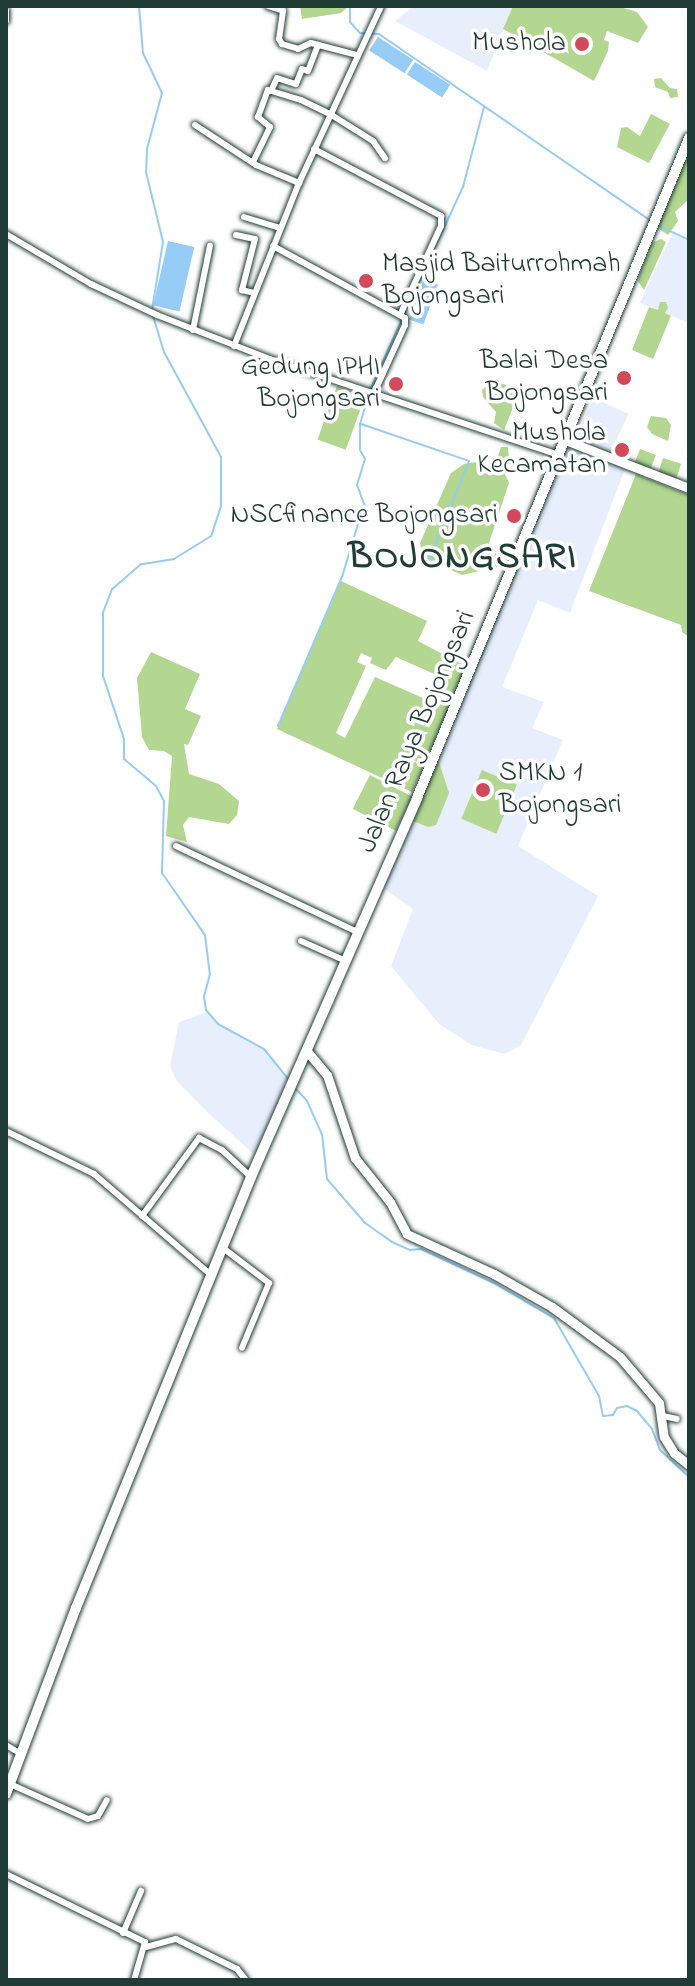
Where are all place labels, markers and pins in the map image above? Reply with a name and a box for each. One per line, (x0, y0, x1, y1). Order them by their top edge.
place label: Mushola (472, 27, 566, 61)
marker: Mushola (573, 35, 591, 53)
place label: Masjid Baiturrohmah Bojongsari (382, 248, 621, 314)
marker: Masjid Baiturrohmah Bojongsari (357, 272, 375, 290)
place label: Balai Desa Bojongsari (480, 345, 608, 411)
place label: Gedung IPHI Bojongsari (241, 351, 380, 417)
marker: Balai Desa Bojongsari (615, 369, 633, 387)
marker: Gedung IPHI Bojongsari (387, 375, 405, 393)
place label: Mushola Kecamatan (477, 417, 606, 483)
marker: Mushola Kecamatan (613, 441, 631, 459)
place label: NSCfinance Bojongsari (231, 499, 498, 533)
marker: NSCfinance Bojongsari (505, 507, 523, 525)
place label: SMKN 1 Bojongsari (499, 757, 621, 823)
marker: SMKN 1 Bojongsari (474, 781, 492, 799)

